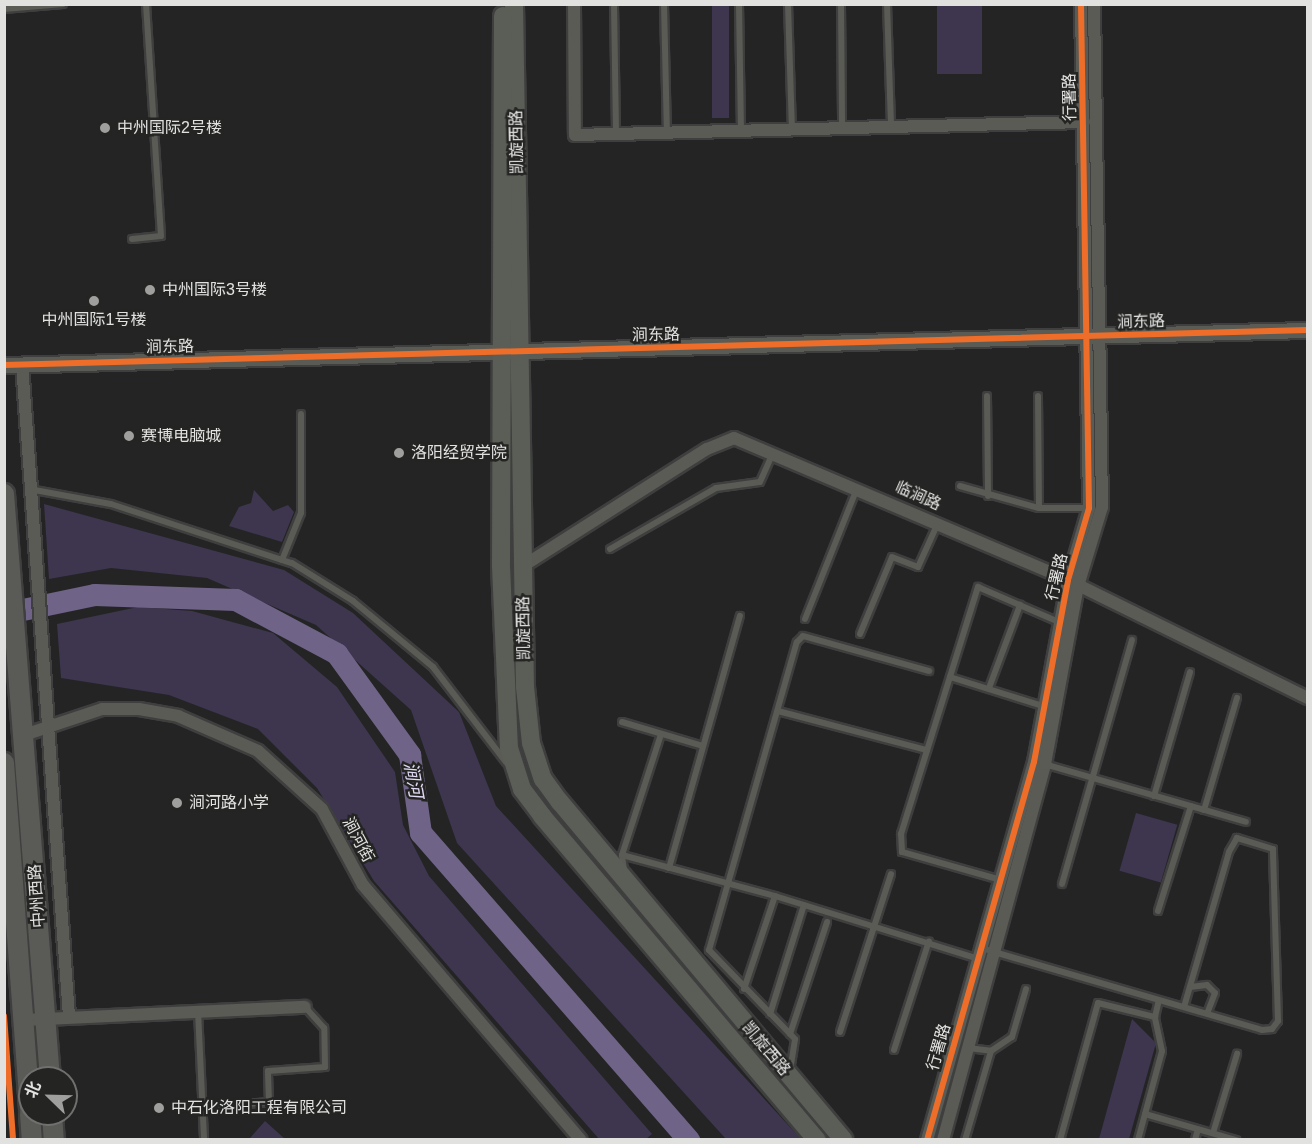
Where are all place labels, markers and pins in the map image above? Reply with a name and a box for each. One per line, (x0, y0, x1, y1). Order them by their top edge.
place label: 中州国际2号楼 (117, 118, 222, 138)
marker: 中州国际2号楼 (98, 121, 112, 135)
place label: 中州国际3号楼 (162, 280, 267, 300)
marker: 中州国际3号楼 (143, 283, 157, 297)
marker: 中州国际1号楼 (87, 294, 101, 308)
place label: 中州国际1号楼 (42, 310, 146, 330)
place label: 赛博电脑城 (141, 426, 221, 446)
marker: 赛博电脑城 (122, 429, 136, 443)
place label: 洛阳经贸学院 (411, 443, 507, 463)
marker: 洛阳经贸学院 (392, 446, 406, 460)
place label: 涧河路小学 (189, 793, 269, 813)
marker: 涧河路小学 (170, 796, 184, 810)
place label: 中石化洛阳工程有限公司 (171, 1098, 347, 1118)
marker: 中石化洛阳工程有限公司 (152, 1101, 166, 1115)

